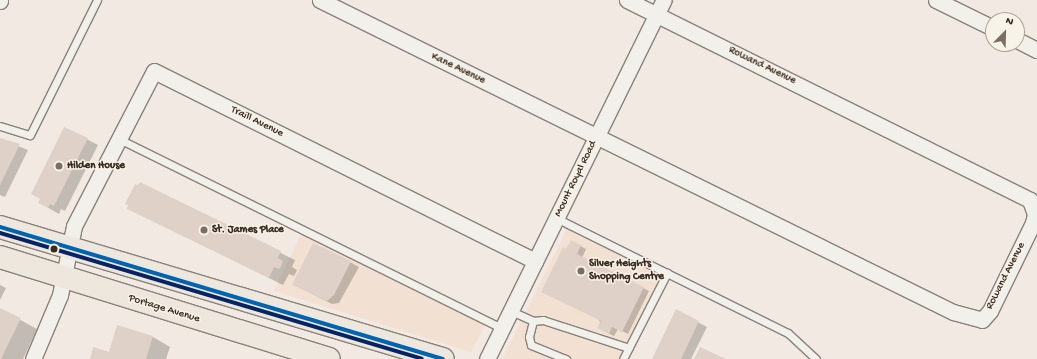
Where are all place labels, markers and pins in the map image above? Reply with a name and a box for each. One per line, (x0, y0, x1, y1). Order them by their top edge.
place label: Hilden House (67, 159, 125, 173)
marker: Hilden House (54, 161, 64, 171)
place label: St. James Place (212, 223, 284, 237)
marker: St. James Place (199, 225, 209, 235)
unlabelled marker (49, 244, 59, 254)
place label: Silver Heights Shopping Centre (589, 258, 664, 284)
marker: Silver Heights Shopping Centre (576, 266, 586, 276)

